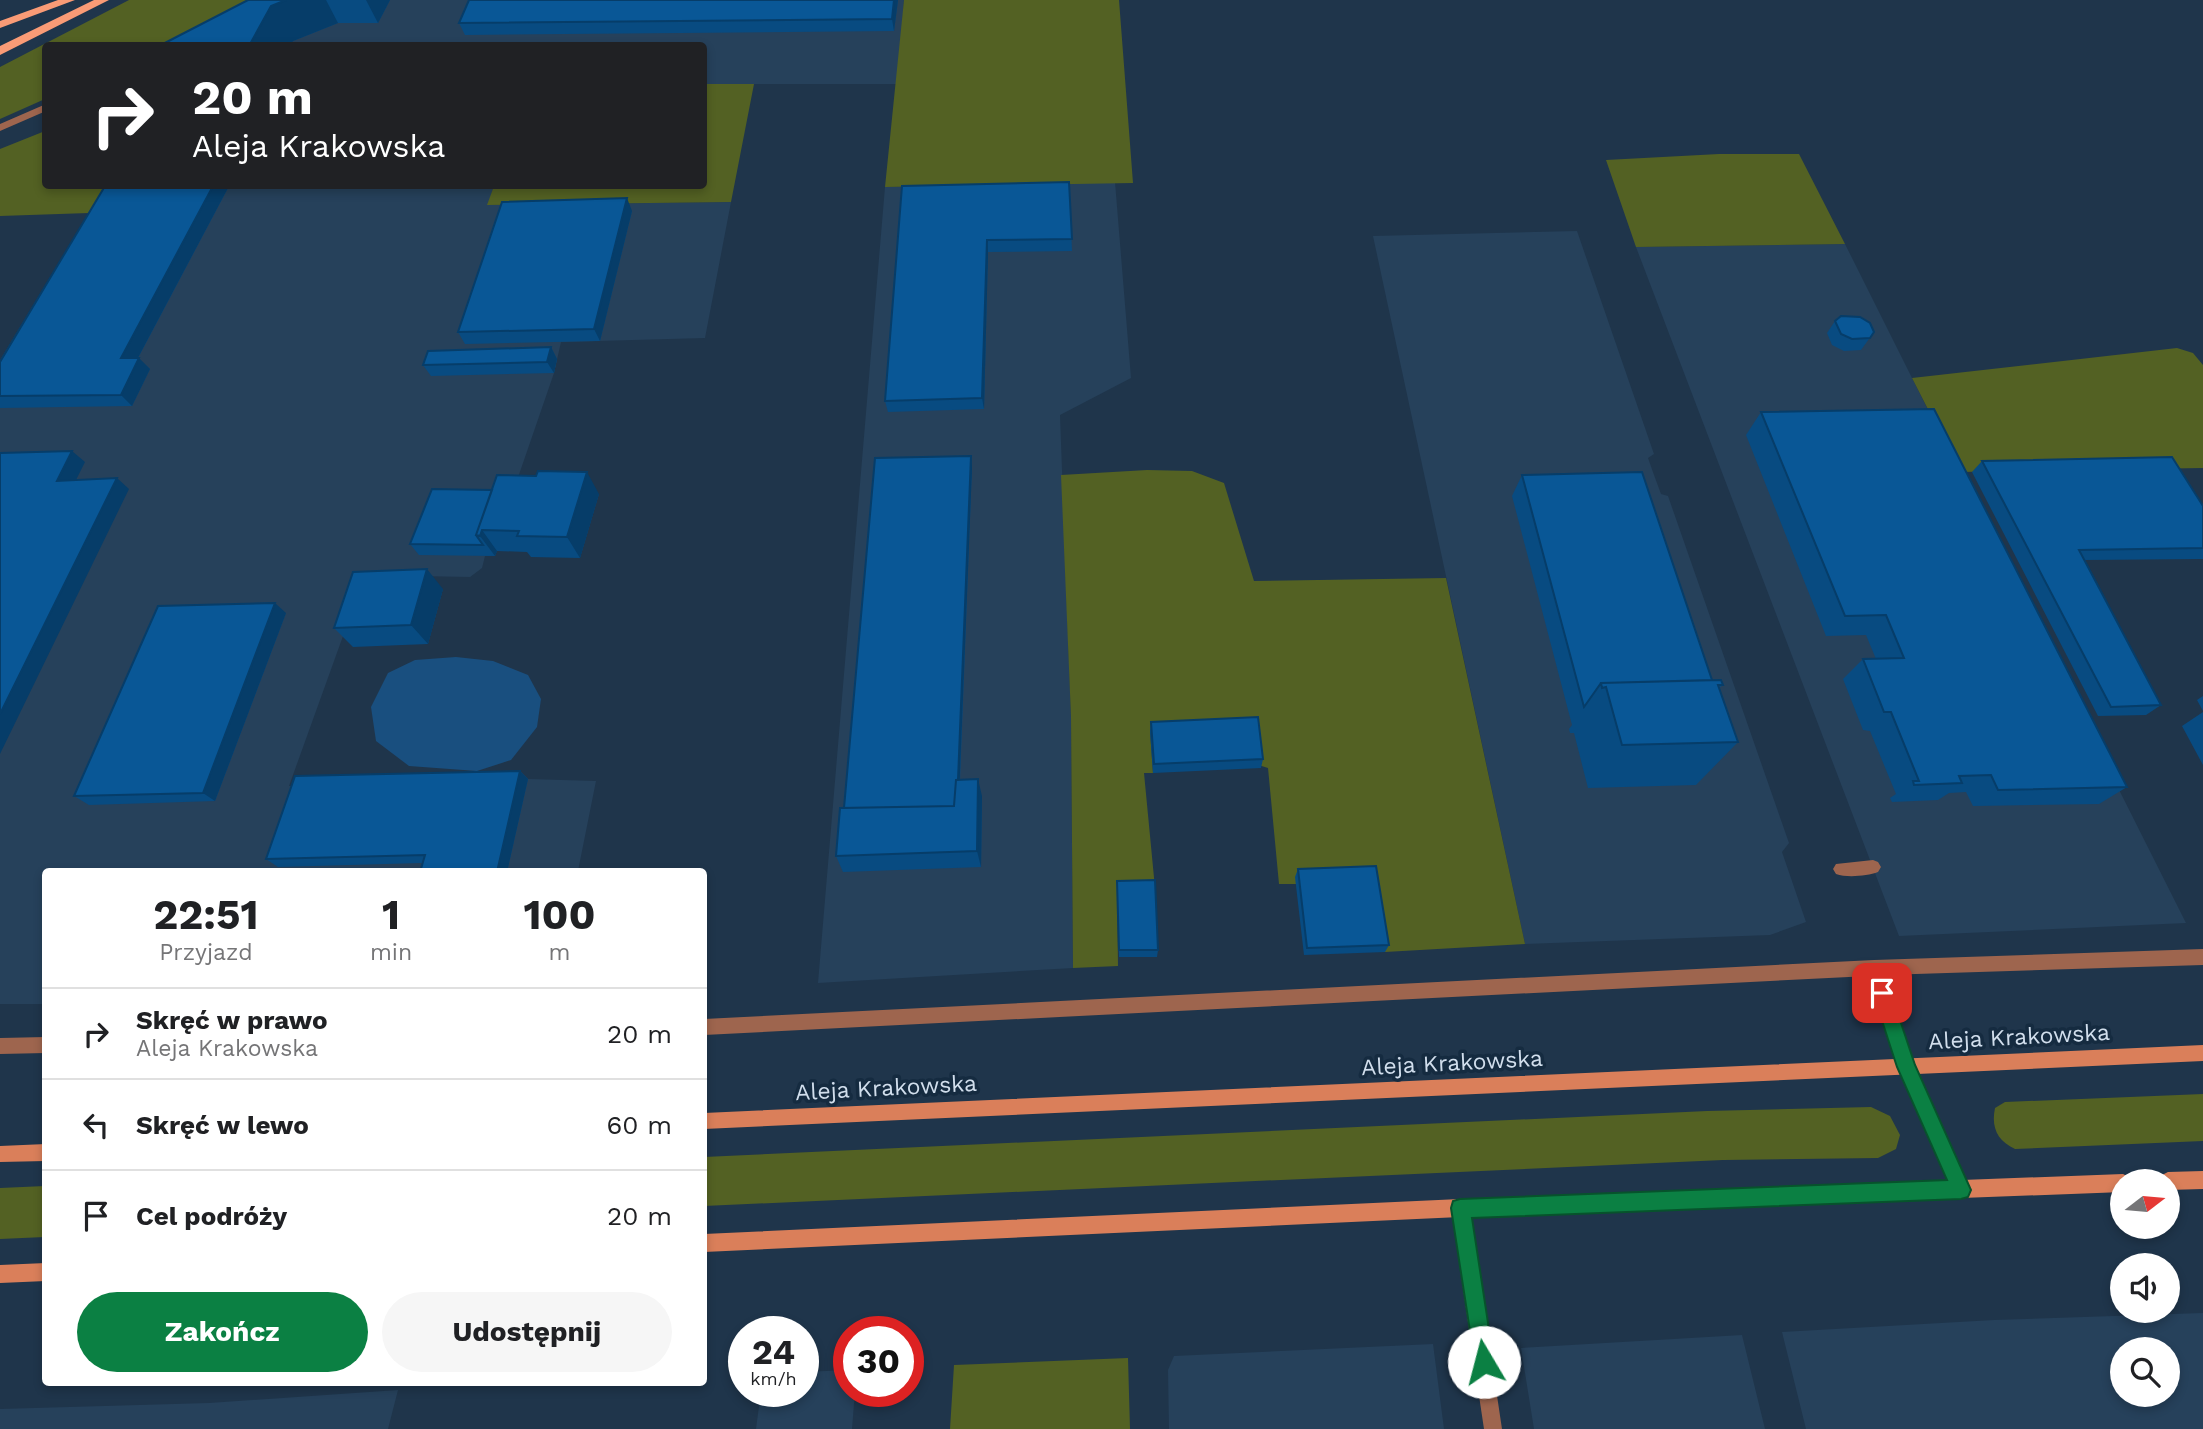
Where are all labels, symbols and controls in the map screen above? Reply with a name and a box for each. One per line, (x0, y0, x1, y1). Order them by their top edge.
text: 20 m (192, 68, 313, 126)
icon: right (77, 70, 168, 161)
text: Aleja Krakowska (192, 127, 445, 165)
text: 22:51 (153, 890, 259, 939)
text: 1 (382, 890, 400, 939)
text: 100 (523, 890, 596, 939)
text: Przyjazd (159, 939, 253, 966)
text: min (370, 939, 412, 966)
text: m (549, 939, 571, 966)
pin (1852, 963, 1912, 1023)
icon: arrive (1863, 974, 1901, 1012)
text: Skręć w prawo (136, 1005, 328, 1035)
icon: right (77, 1015, 115, 1053)
text: 20 m (607, 1019, 672, 1049)
street label: Aleja Krakowska (1927, 1019, 2111, 1055)
text: Aleja Krakowska (136, 1035, 318, 1062)
street label: Aleja Krakowska (1360, 1045, 1544, 1081)
street label: Aleja Krakowska (794, 1070, 978, 1106)
icon: left (77, 1106, 115, 1144)
text: Skręć w lewo (136, 1110, 309, 1140)
text: 60 m (606, 1110, 672, 1140)
north arrow (2110, 1169, 2180, 1239)
map controls (2110, 1169, 2180, 1407)
icon: arrive (77, 1197, 115, 1235)
text: Cel podróży (136, 1201, 287, 1231)
text: 20 m (607, 1201, 672, 1231)
button: sound (2110, 1253, 2180, 1323)
button: Zakończ (77, 1292, 368, 1372)
button: Udostępnij (382, 1292, 672, 1372)
speed limit sign: 30 (833, 1316, 924, 1407)
position arrow (1447, 1325, 1521, 1399)
text: 24 (752, 1331, 795, 1373)
button: search (2110, 1337, 2180, 1407)
text: km/h (750, 1368, 797, 1389)

